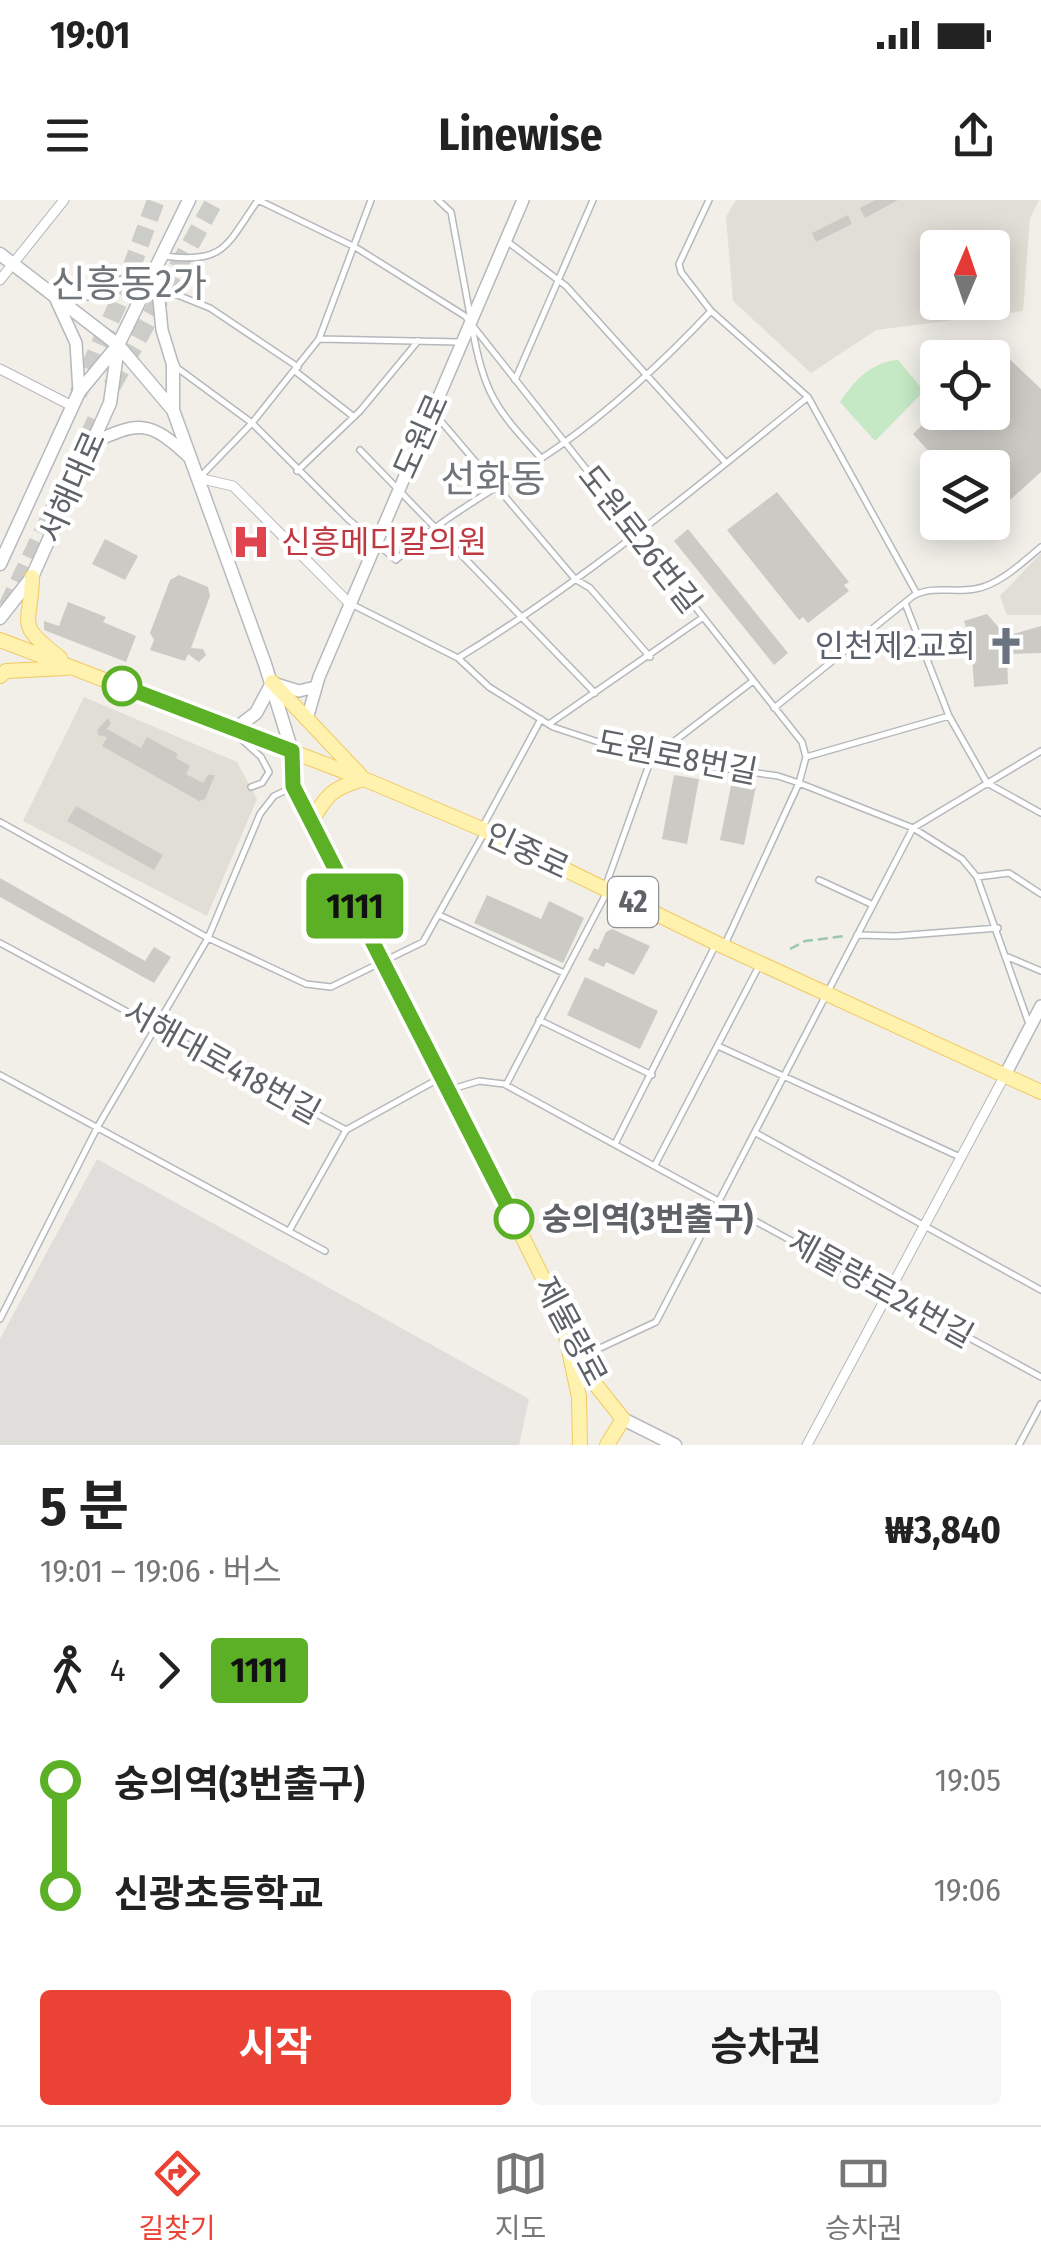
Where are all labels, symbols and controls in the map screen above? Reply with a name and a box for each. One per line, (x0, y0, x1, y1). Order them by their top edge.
text: 19:01 (50, 12, 130, 58)
icon: menu (40, 108, 95, 163)
text: Linewise (438, 108, 603, 162)
icon: share (946, 108, 1001, 163)
north arrow (920, 230, 1010, 320)
map controls (920, 230, 1010, 540)
district label: 신흥동2가 (51, 261, 207, 307)
button: locate (920, 340, 1010, 430)
street label: 도원로 (386, 388, 456, 484)
street label: 서해대로 (31, 425, 113, 549)
button: layers (920, 450, 1010, 540)
district label: 선화동 (441, 456, 545, 502)
street label: 도원로26번길 (570, 457, 710, 621)
hospital icon: 신흥메디칼의원 (230, 521, 272, 563)
place label: 신흥메디칼의원 (281, 523, 487, 561)
church icon: 인천제2교회 (985, 625, 1027, 667)
place label: 인천제2교회 (815, 627, 976, 665)
unlabelled marker (103, 667, 141, 705)
street label: 도원로8번길 (593, 723, 761, 791)
street label: 인중로 (479, 815, 575, 887)
line badge: 1111 (285, 874, 425, 938)
road number: 42 (608, 877, 658, 927)
text: 1111 (326, 885, 384, 927)
street label: 서해대로418번길 (117, 992, 327, 1132)
marker: 숭의역(3번출구) (495, 1200, 533, 1238)
place label: 숭의역(3번출구) (542, 1200, 753, 1238)
street label: 제물량로24번길 (782, 1223, 980, 1355)
street label: 제물량로 (527, 1270, 615, 1392)
text: 5 분 (40, 1474, 129, 1540)
text: ₩3,840 (885, 1507, 1001, 1553)
text: 19:01 – 19:06 · 버스 (40, 1552, 281, 1590)
icon: walk (40, 1643, 95, 1698)
icon: forward (141, 1643, 196, 1698)
text: 1111 (231, 1649, 288, 1691)
text: 4 (110, 1651, 126, 1689)
text: 숭의역(3번출구) (114, 1761, 365, 1807)
text: 19:05 (935, 1761, 1001, 1799)
text: 신광초등학교 (114, 1871, 324, 1917)
text: 19:06 (934, 1871, 1001, 1909)
button: 시작 (40, 1990, 511, 2105)
button: 승차권 (531, 1990, 1001, 2105)
tab: 길찾기 (139, 2146, 216, 2246)
tab: 지도 (493, 2146, 548, 2246)
tab: 승차권 (825, 2146, 902, 2246)

